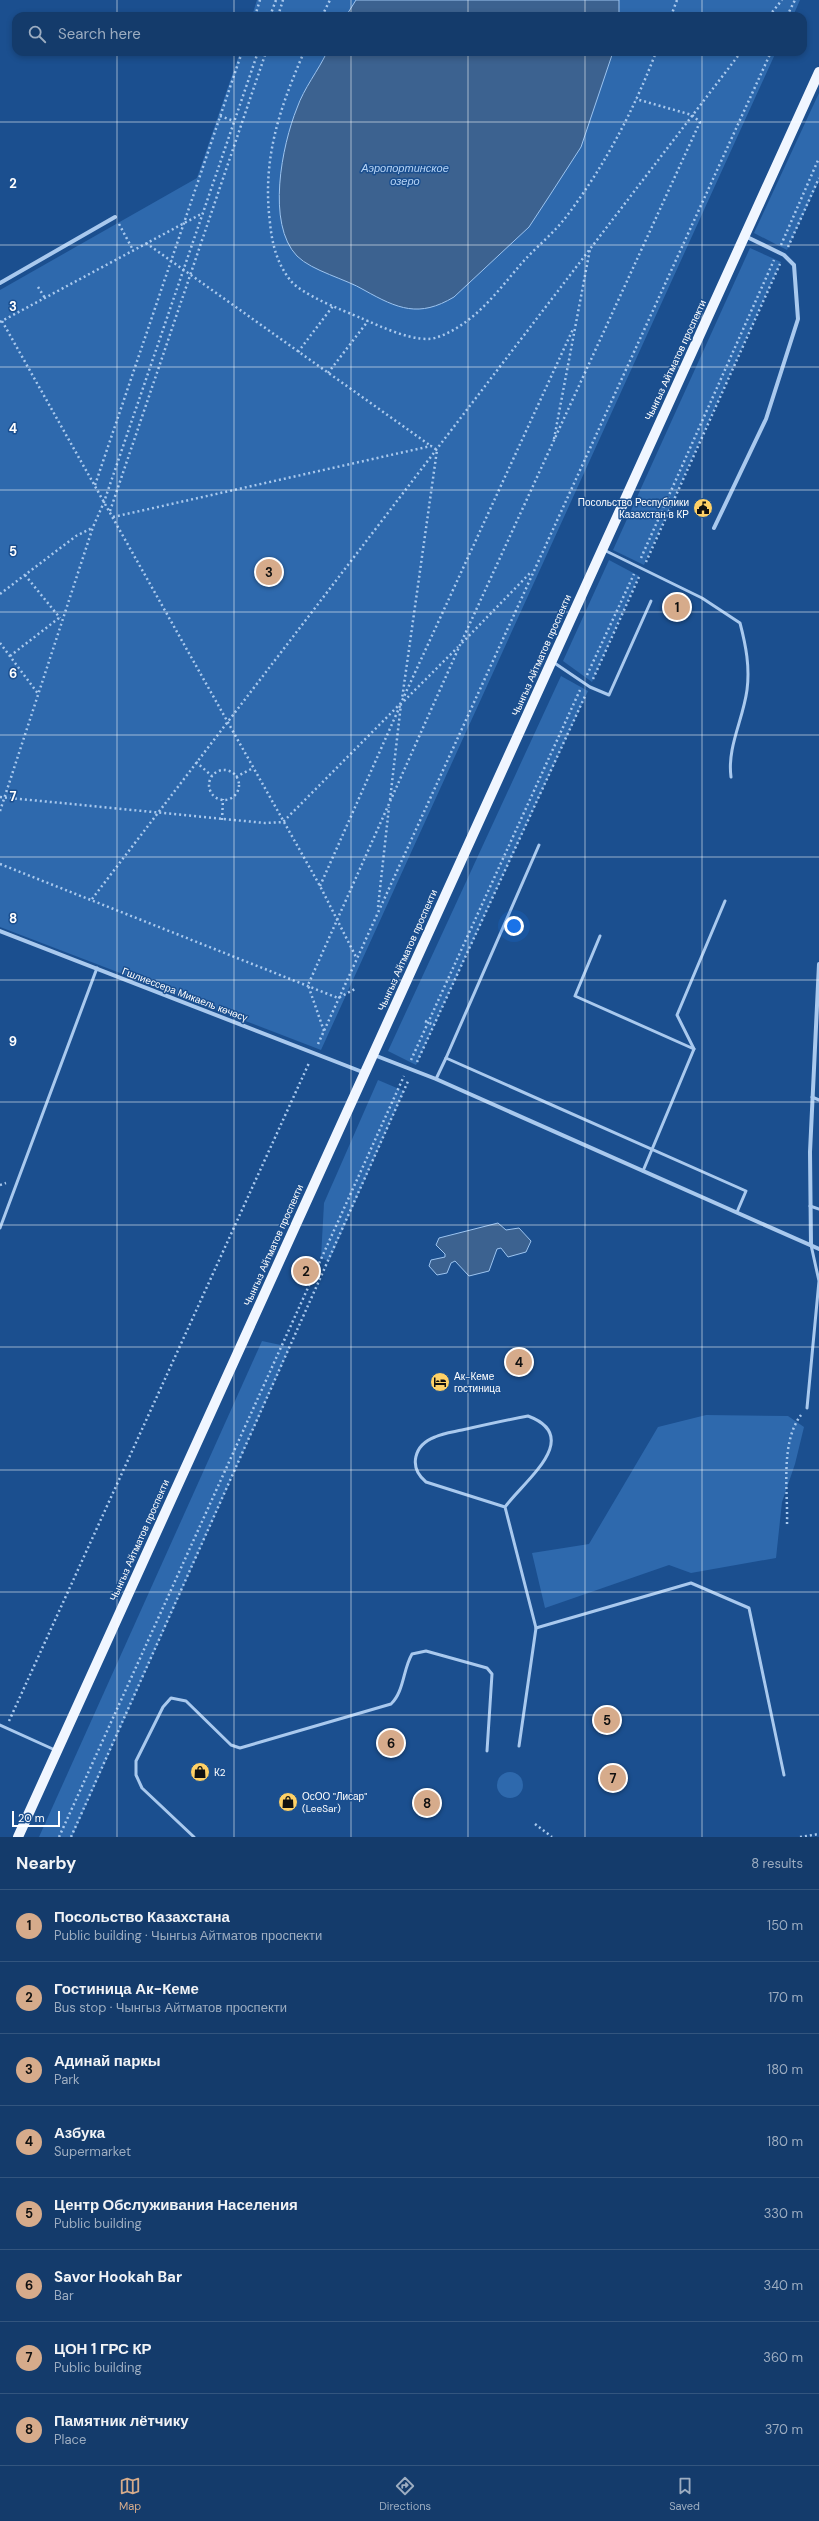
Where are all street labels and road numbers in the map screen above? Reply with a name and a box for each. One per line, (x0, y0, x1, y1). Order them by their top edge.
street label: Чынгыз Айтматов проспекти (642, 298, 709, 423)
street label: Чынгыз Айтматов проспекти (509, 592, 574, 718)
street label: Чынгыз Айтматов проспекти (375, 887, 440, 1013)
street label: Гшлиессера Микаель көчөсү (120, 964, 249, 1024)
street label: Чынгыз Айтматов проспекти (241, 1182, 306, 1308)
street label: Чынгыз Айтматов проспекти (107, 1477, 172, 1603)

